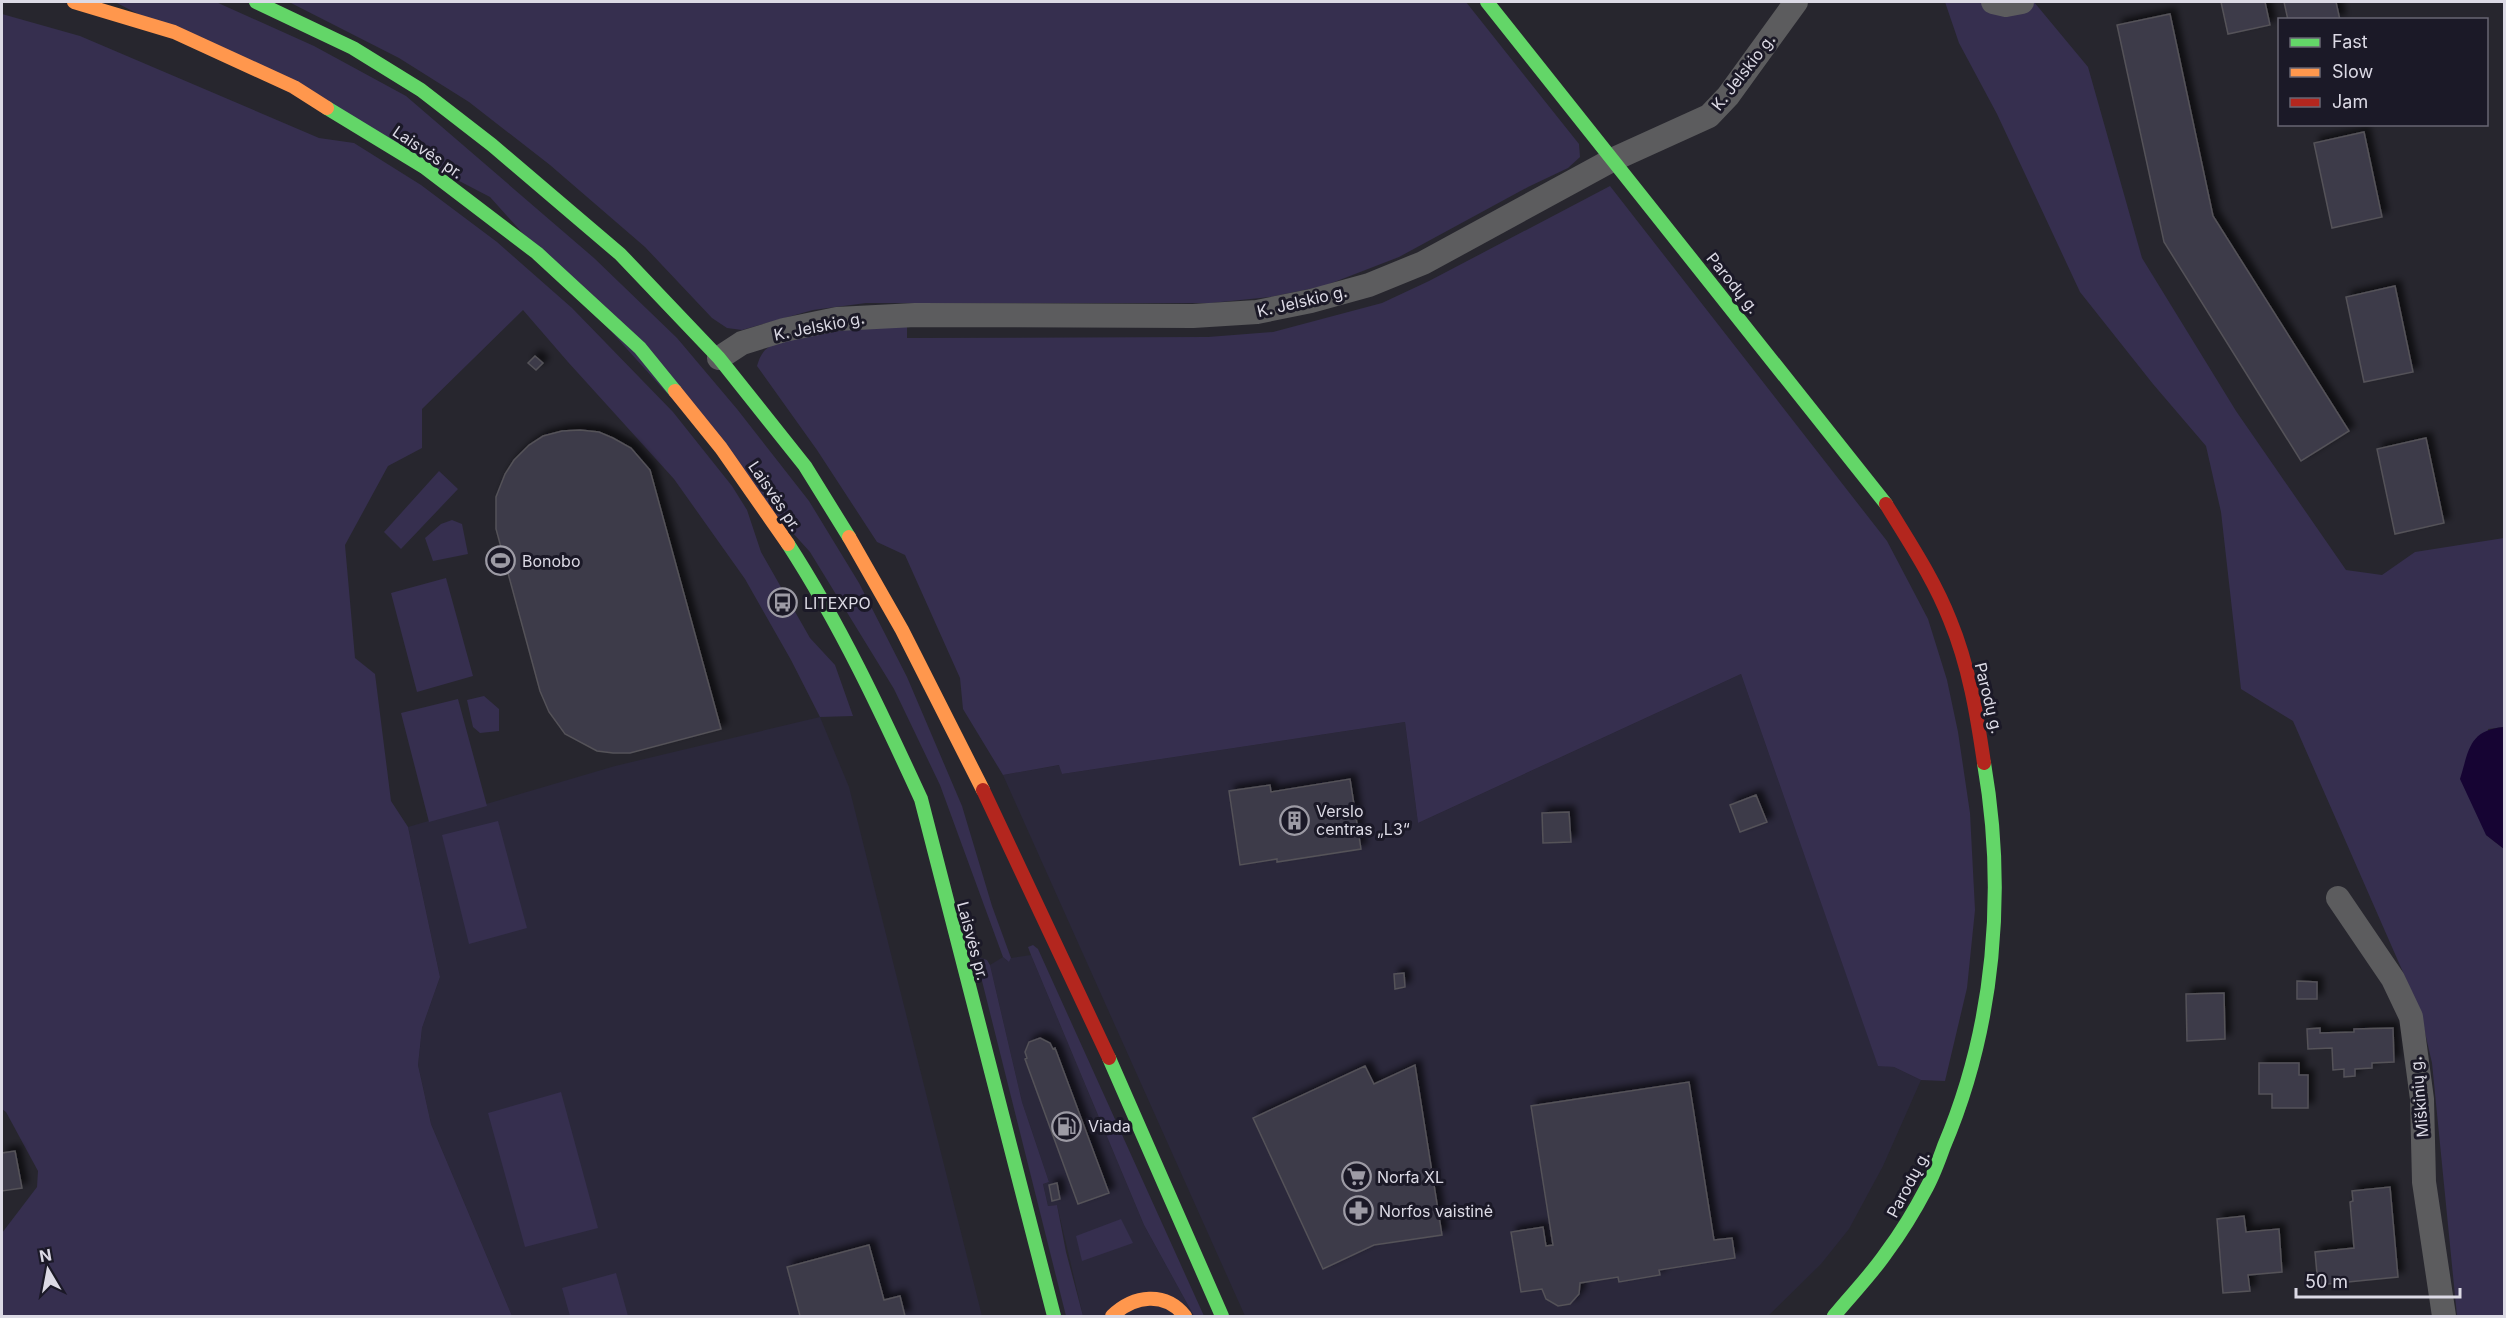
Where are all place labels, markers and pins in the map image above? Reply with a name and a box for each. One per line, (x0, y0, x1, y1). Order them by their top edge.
sports icon: Bonobo (485, 545, 517, 577)
place label: Bonobo (522, 551, 581, 571)
bus stop icon: LITEXPO (767, 587, 799, 619)
place label: LITEXPO (804, 593, 871, 613)
place label: Verslo centras „L3“ (1316, 801, 1410, 839)
building icon: Verslo centras „L3“ (1279, 804, 1311, 836)
fuel station icon: Viada (1051, 1110, 1083, 1142)
place label: Viada (1088, 1116, 1131, 1136)
supermarket icon: Norfa XL (1340, 1161, 1372, 1193)
place label: Norfa XL (1377, 1167, 1444, 1187)
pharmacy icon: Norfos vaistinė (1342, 1195, 1374, 1227)
place label: Norfos vaistinė (1379, 1201, 1493, 1221)

